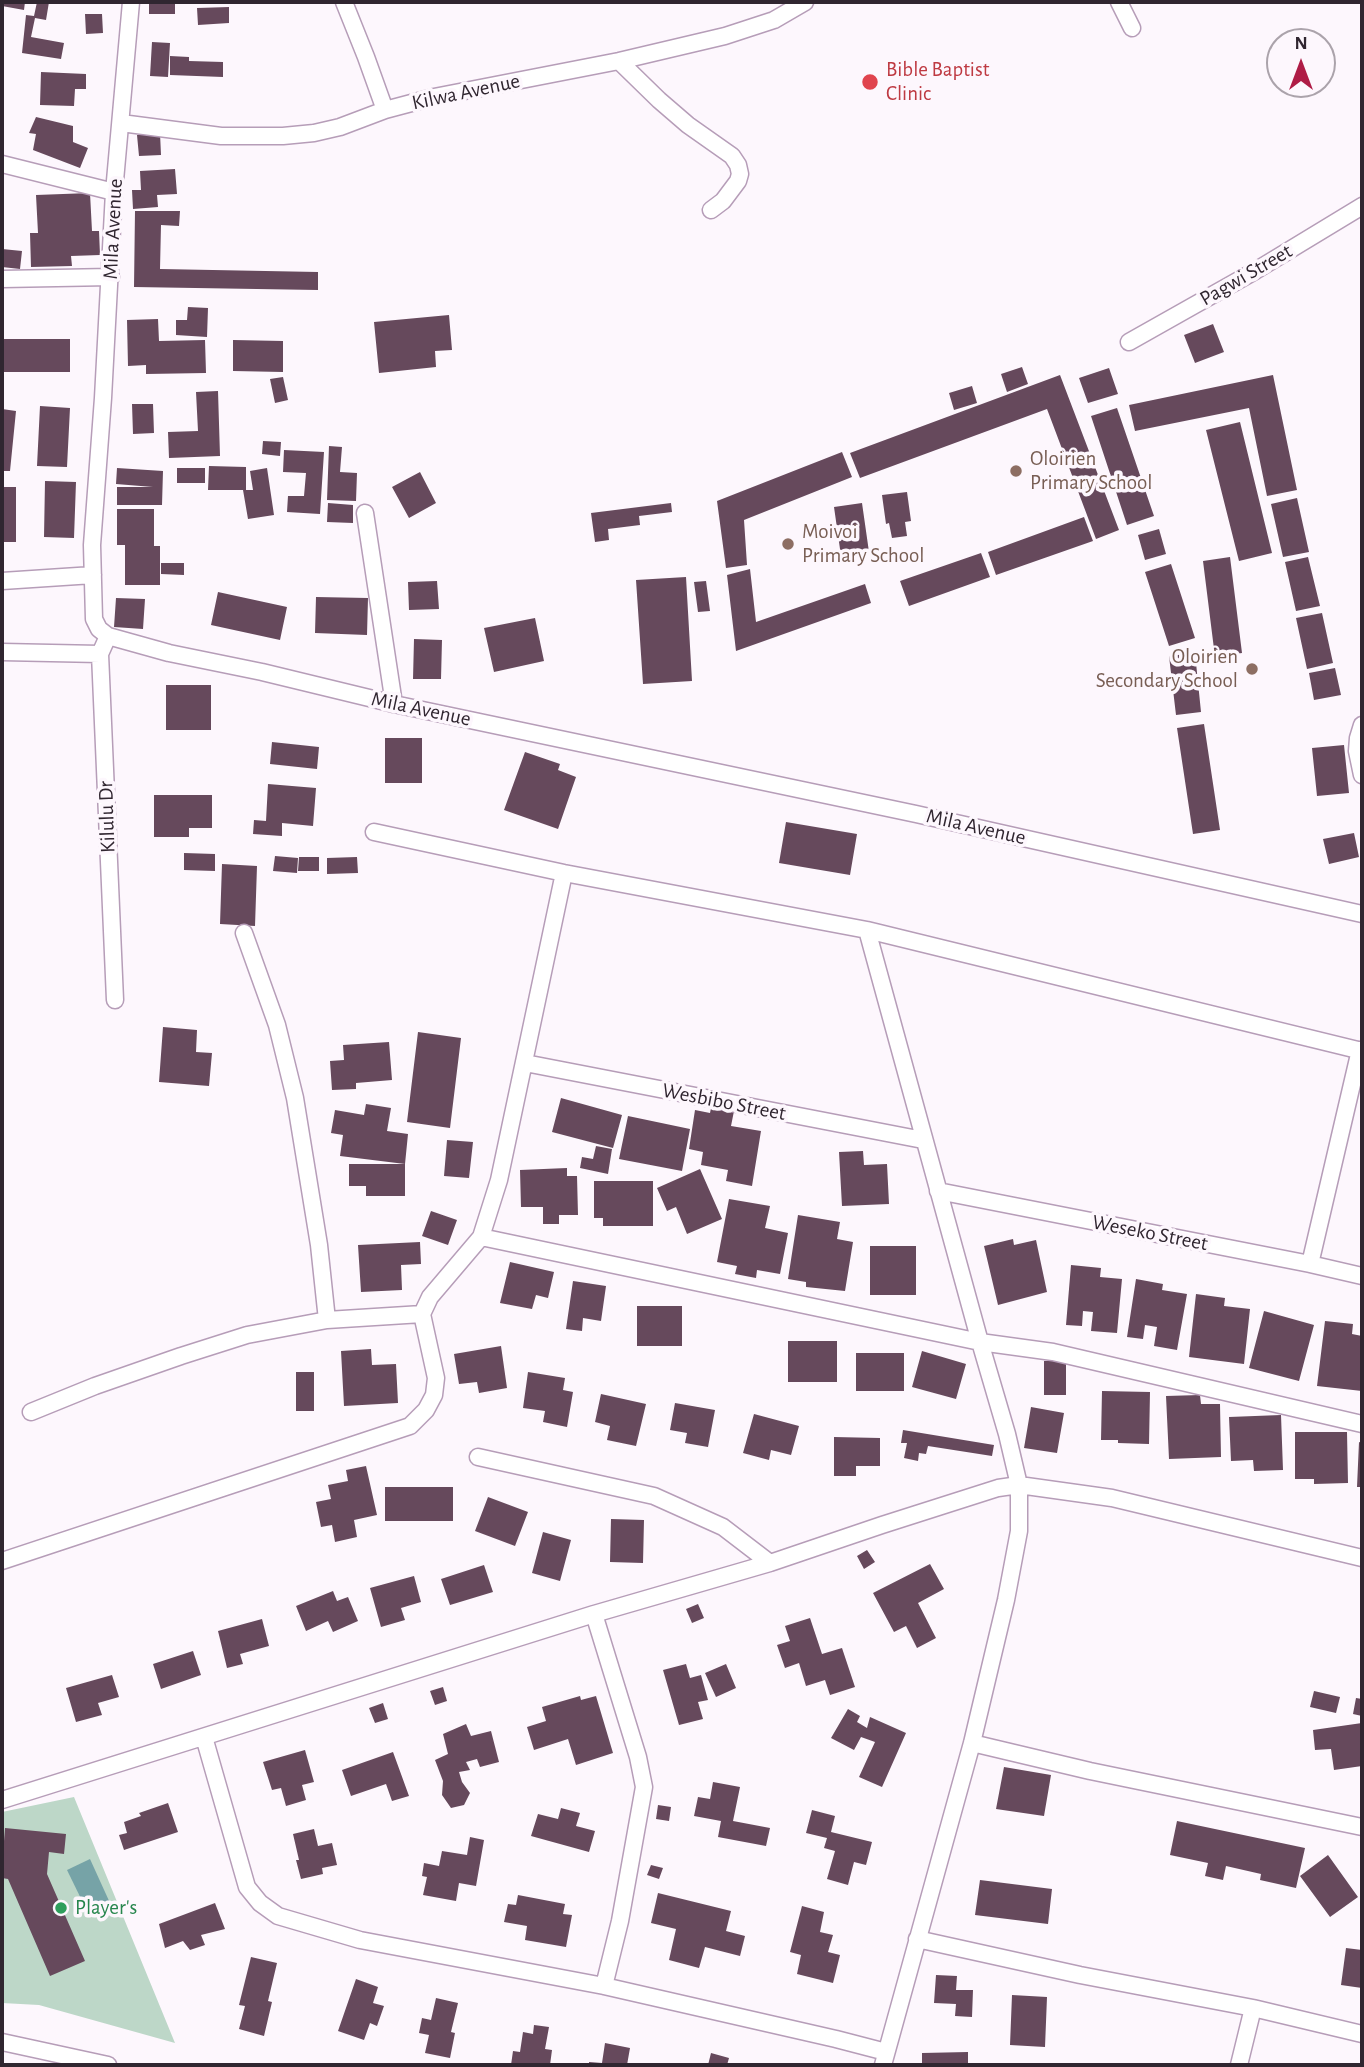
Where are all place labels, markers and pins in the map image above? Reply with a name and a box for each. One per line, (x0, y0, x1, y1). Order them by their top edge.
place label: Bible Baptist Clinic (886, 57, 989, 107)
marker: Bible Baptist Clinic (860, 72, 880, 92)
place label: Oloirien Primary School (1030, 446, 1153, 496)
marker: Oloirien Primary School (1008, 463, 1024, 479)
place label: Moivoi Primary School (802, 519, 925, 569)
marker: Moivoi Primary School (780, 536, 796, 552)
place label: Oloirien Secondary School (1096, 644, 1238, 694)
marker: Oloirien Secondary School (1244, 661, 1260, 677)
place label: Player's (75, 1895, 137, 1921)
marker: Player's (53, 1900, 69, 1916)

